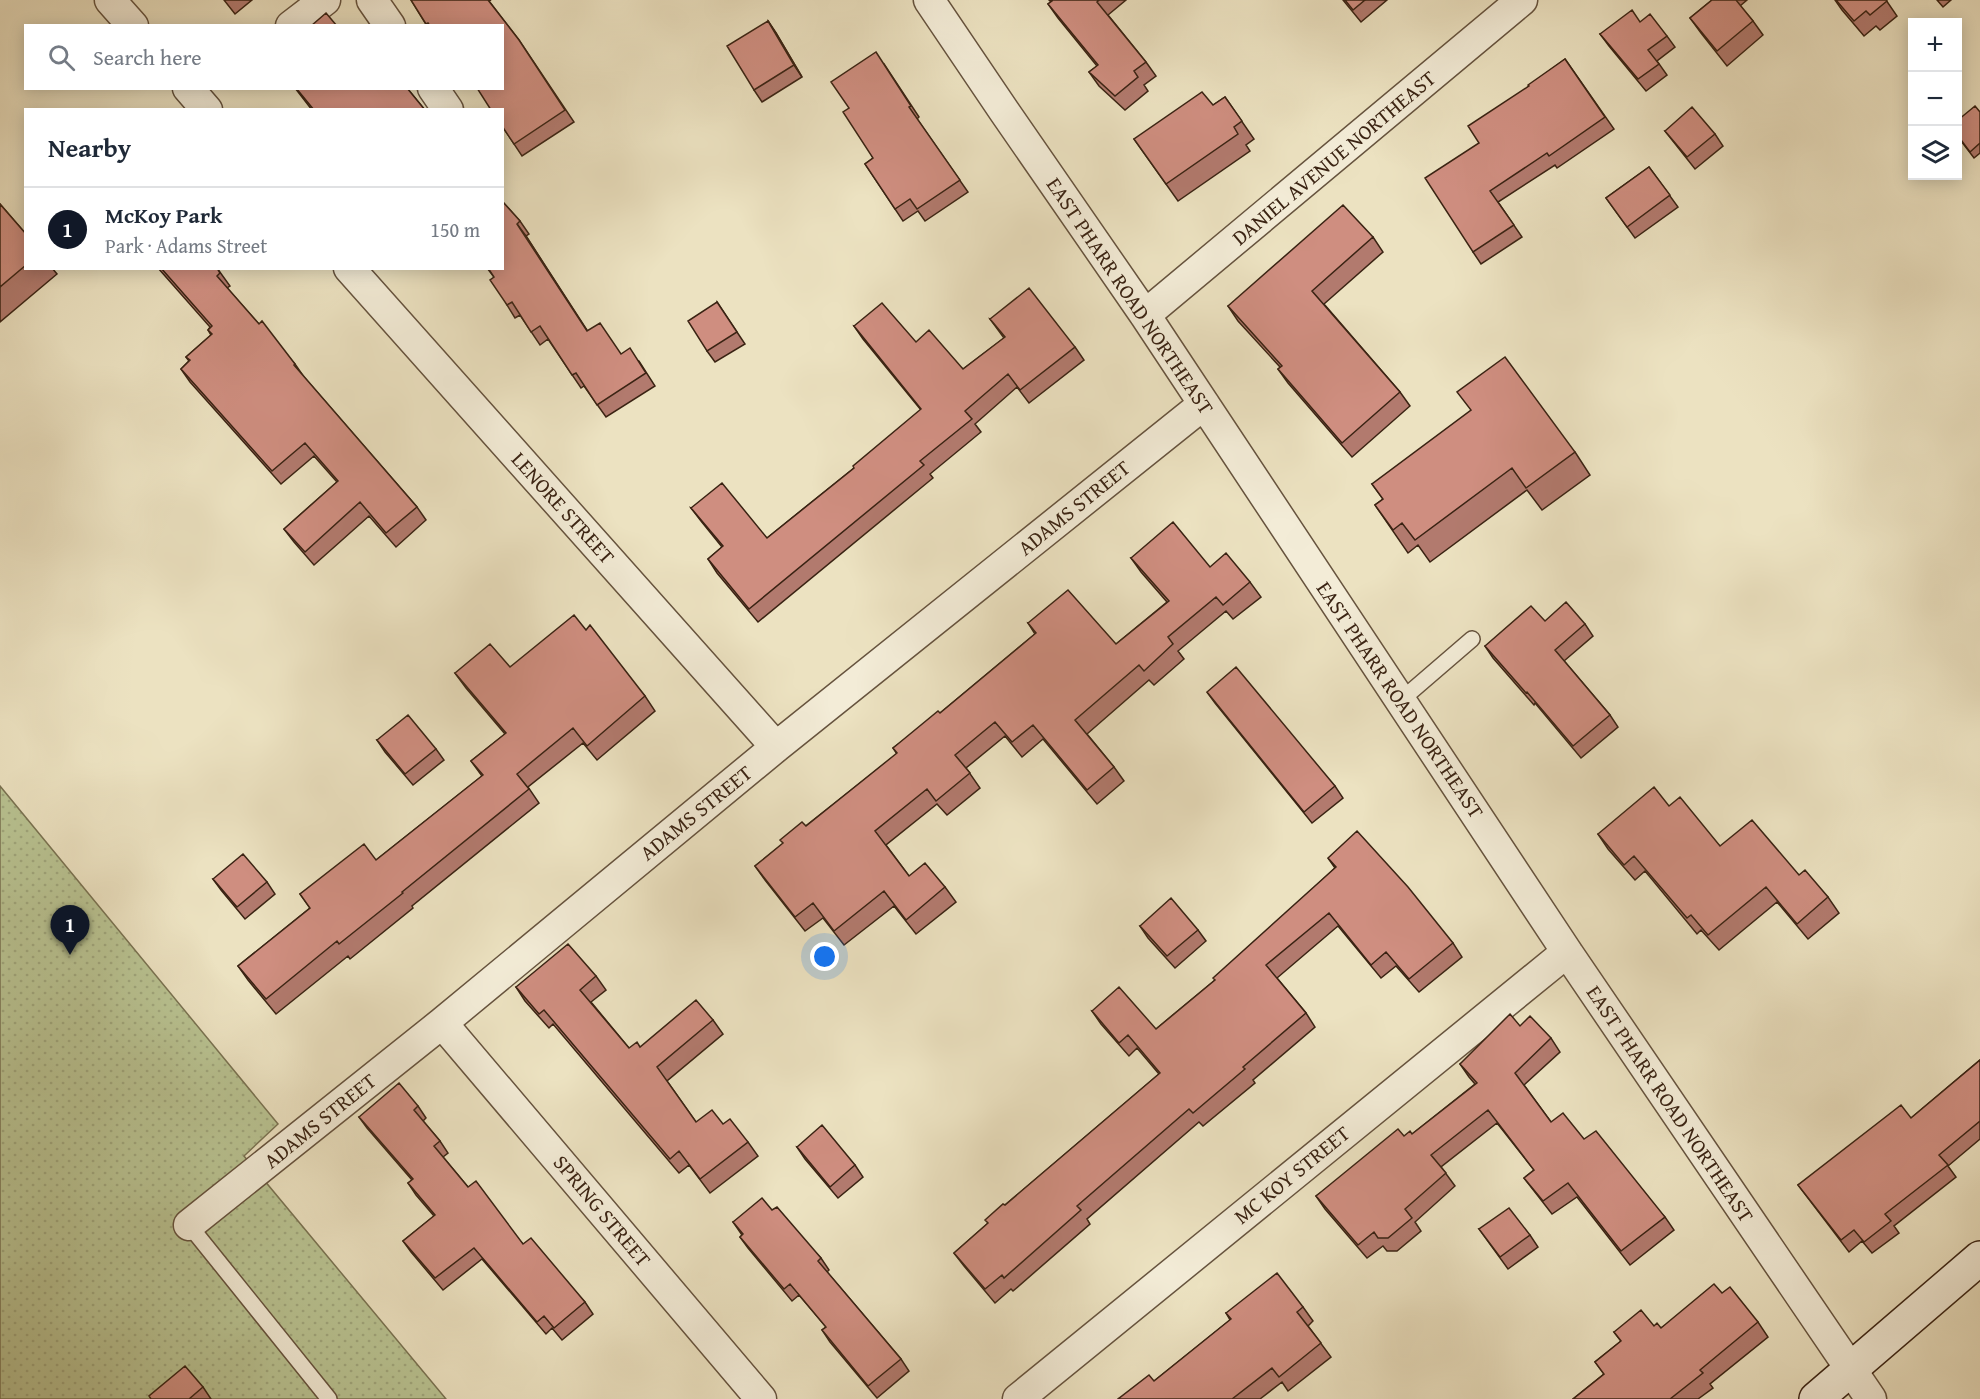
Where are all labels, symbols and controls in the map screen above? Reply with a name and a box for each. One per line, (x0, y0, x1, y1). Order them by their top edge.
map controls (1908, 18, 1962, 180)
button: + (1908, 18, 1962, 72)
search box (24, 24, 504, 90)
icon: search (45, 41, 78, 74)
text: Search here (93, 41, 202, 73)
street label: DANIEL AVENUE NORTHEAST (1225, 63, 1443, 252)
button: − (1908, 72, 1962, 126)
button: layers (1908, 126, 1962, 180)
text: Nearby (48, 128, 131, 167)
street label: EAST PHARR ROAD NORTHEAST (1039, 171, 1222, 421)
text: McKoy Park (105, 199, 223, 231)
text: 1 (62, 215, 73, 244)
text: 150 m (430, 215, 480, 244)
text: Park · Adams Street (105, 231, 267, 260)
street label: LENORE STREET (504, 445, 622, 571)
street label: ADAMS STREET (1011, 452, 1137, 563)
street label: EAST PHARR ROAD NORTHEAST (1309, 575, 1492, 825)
street label: ADAMS STREET (633, 757, 759, 868)
pin: 1 (50, 906, 90, 955)
your location (810, 942, 839, 971)
street label: EAST PHARR ROAD NORTHEAST (1579, 979, 1762, 1229)
street label: ADAMS STREET (257, 1065, 383, 1176)
street label: MC KOY STREET (1227, 1118, 1357, 1231)
street label: SPRING STREET (546, 1148, 659, 1274)

